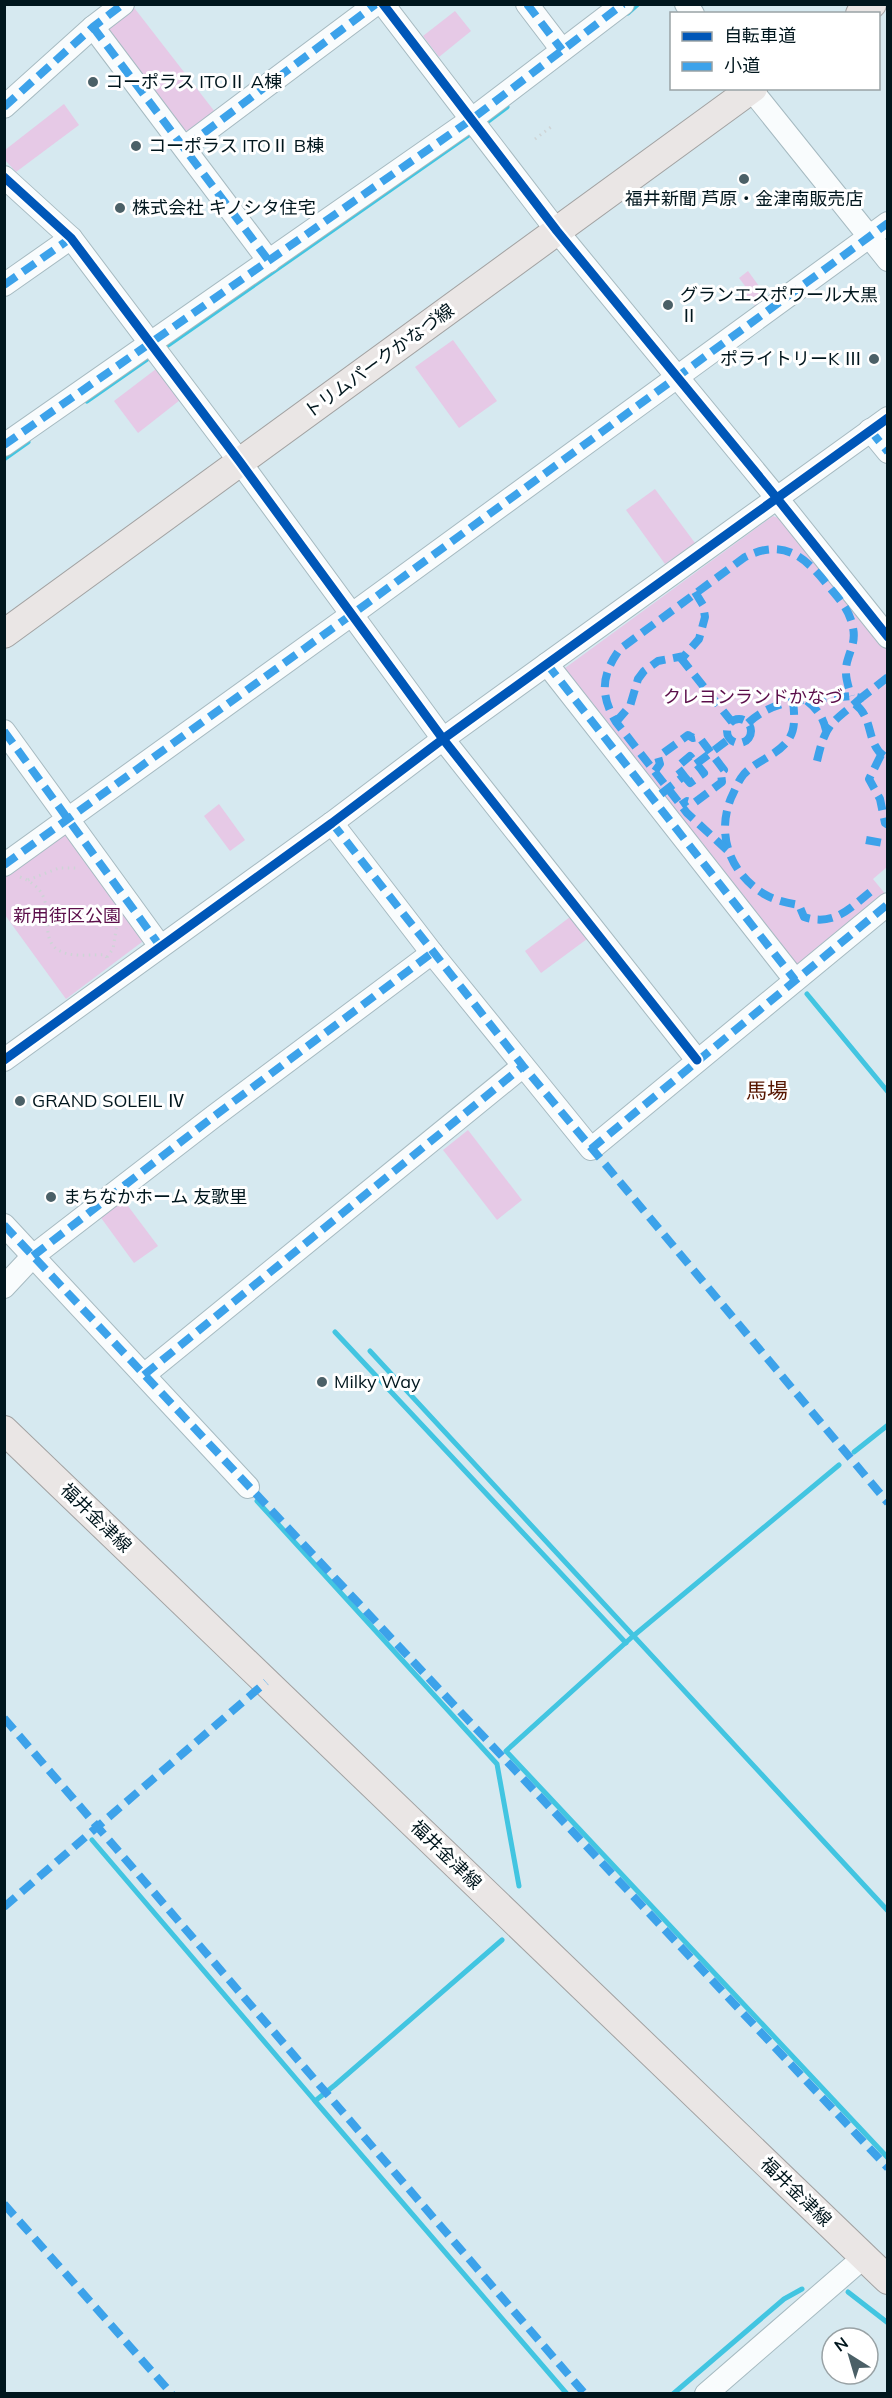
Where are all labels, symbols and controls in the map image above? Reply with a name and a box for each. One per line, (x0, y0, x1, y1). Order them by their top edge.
legend (670, 12, 880, 90)
text: 自転車道 (724, 24, 796, 47)
text: 小道 (724, 54, 760, 77)
place label: コーポラス ITOⅡ A棟 (105, 70, 282, 93)
marker: コーポラス ITOⅡ A棟 (86, 75, 100, 89)
place label: コーポラス ITOⅡ B棟 (148, 134, 324, 157)
marker: コーポラス ITOⅡ B棟 (129, 139, 143, 153)
marker: 福井新聞 芦原・金津南販売店 (737, 172, 751, 186)
place label: 福井新聞 芦原・金津南販売店 (625, 187, 863, 210)
place label: 株式会社 キノシタ住宅 (132, 196, 315, 219)
marker: 株式会社 キノシタ住宅 (113, 201, 127, 215)
place label: グランエスポワール大黒 Ⅱ (680, 283, 878, 327)
street label: トリムパークかなづ線 (299, 298, 458, 423)
marker: グランエスポワール大黒 Ⅱ (661, 298, 675, 312)
place label: ポライトリーK Ⅲ (720, 347, 862, 370)
marker: ポライトリーK Ⅲ (867, 352, 881, 366)
park label: クレヨンランドかなづ (663, 685, 843, 708)
park label: 新用街区公園 (13, 904, 121, 927)
district label: 馬場 (746, 1077, 788, 1103)
place label: GRAND SOLEIL Ⅳ (32, 1089, 185, 1112)
marker: GRAND SOLEIL Ⅳ (13, 1094, 27, 1108)
place label: まちなかホーム 友歌里 (63, 1185, 247, 1208)
marker: まちなかホーム 友歌里 (44, 1190, 58, 1204)
place label: Milky Way (334, 1370, 421, 1393)
marker: Milky Way (315, 1375, 329, 1389)
street label: 福井金津線 (56, 1478, 137, 1557)
street label: 福井金津線 (406, 1815, 487, 1894)
street label: 福井金津線 (756, 2152, 837, 2231)
north arrow (820, 2326, 880, 2386)
text: N (830, 2332, 852, 2356)

